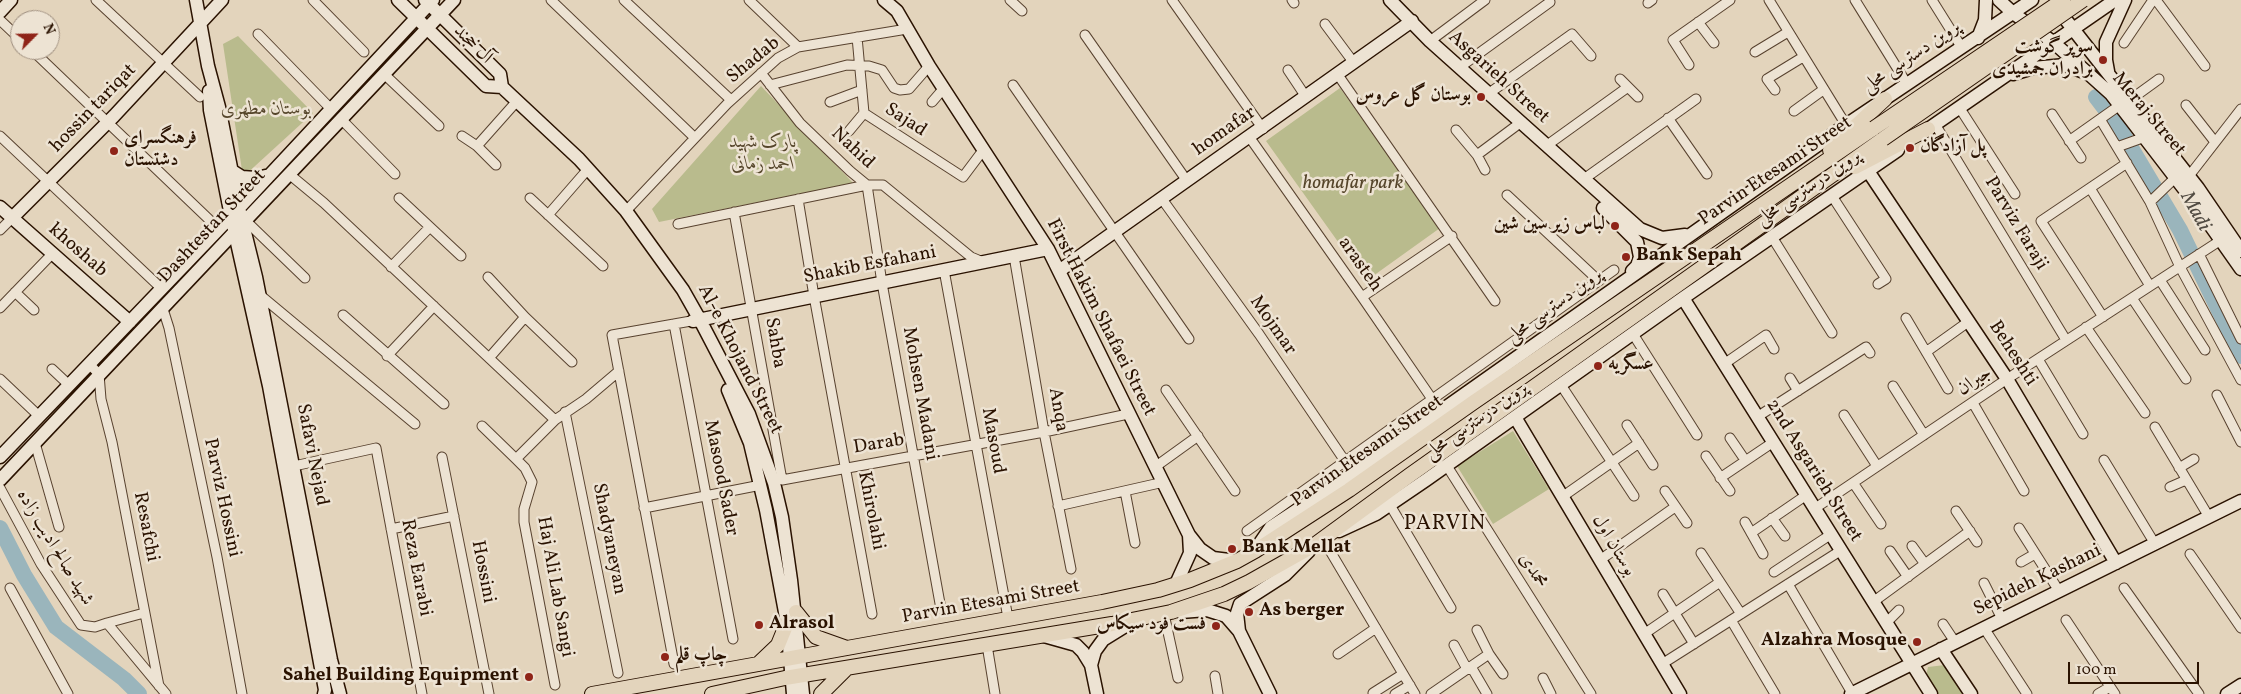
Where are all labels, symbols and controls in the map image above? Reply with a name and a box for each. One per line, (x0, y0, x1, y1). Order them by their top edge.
north arrow (10, 10, 60, 60)
street label: پروین دسترسی محلی (1859, 17, 1965, 99)
text: N (38, 21, 59, 38)
street label: آل خجند (448, 21, 496, 69)
street label: Asgarieh Street (1443, 27, 1553, 129)
street label: Shadab (723, 33, 785, 89)
place label: سوپر گوشت برادران جمشیدی (1992, 38, 2093, 82)
marker: سوپر گوشت برادران جمشیدی (2097, 54, 2109, 66)
street label: hossin tariqat (46, 60, 142, 158)
street label: Meraj Street (2106, 68, 2190, 162)
place label: بوستان گل عروس (1355, 86, 1471, 108)
marker: بوستان گل عروس (1475, 91, 1487, 103)
street label: Sajad (880, 99, 930, 143)
park label: بوستان مطهری (221, 100, 311, 122)
street label: homafar (1189, 102, 1261, 162)
street label: Parvin Etesami Street (1695, 112, 1857, 232)
street label: Nahid (825, 123, 879, 175)
place label: فرهنگسرای دشتستان (124, 129, 197, 173)
park label: پارک شهید احمد زمانی (729, 133, 797, 177)
place label: پل آزادگان (1920, 137, 1986, 159)
marker: پل آزادگان (1904, 142, 1916, 154)
marker: فرهنگسرای دشتستان (108, 145, 120, 157)
street label: پروین درسترسی محلی (1752, 146, 1866, 232)
street label: Dashtestan Street (154, 165, 272, 289)
street label: Parviz Faraji (1978, 173, 2052, 275)
park label: homafar park (1303, 174, 1403, 196)
water label: Madi (2173, 188, 2215, 236)
place label: لباس زیر سین شین (1494, 215, 1605, 237)
street label: First Hakim Shafaei Street (1040, 216, 1160, 420)
street label: khoshab (43, 219, 111, 283)
marker: لباس زیر سین شین (1609, 220, 1621, 232)
street label: arasteh (1332, 233, 1386, 297)
street label: Shakib Esfahani (802, 242, 938, 290)
place label: Bank Sepah (1636, 246, 1742, 268)
marker: Bank Sepah (1620, 251, 1632, 263)
street label: پروین دسترسی محلی (1502, 264, 1608, 350)
street label: Al-e Khojand Street (691, 281, 787, 439)
street label: Mojmar (1243, 292, 1301, 360)
street label: Sahba (758, 316, 790, 370)
street label: Beheshti (1983, 317, 2041, 391)
street label: Mohsen Madani (896, 325, 942, 463)
place label: عسگریه (1608, 355, 1654, 377)
marker: عسگریه (1592, 360, 1604, 372)
street label: جیران (1953, 362, 1997, 402)
street label: پروین درسترسی محلی (1421, 378, 1533, 466)
street label: Anqa (1042, 386, 1072, 434)
street label: Parvin Etesami Street (1288, 391, 1448, 513)
street label: 2nd Asgarieh Street (1760, 395, 1866, 547)
street label: Safavi Nejad (290, 402, 332, 508)
street label: Masoud (975, 406, 1009, 476)
street label: Masood Sader (698, 418, 742, 538)
street label: Darab (852, 430, 906, 460)
street label: Parviz Hossini (197, 436, 245, 560)
street label: Khirolahi (851, 470, 889, 552)
street label: Shadyaneyan (586, 481, 630, 597)
street label: شهید صالح ادیب زاده (10, 486, 98, 610)
street label: Resafchi (127, 490, 163, 564)
street label: بوستان اول (1586, 511, 1640, 581)
district label: PARVIN (1403, 512, 1487, 538)
street label: Haj Ali Lab Sangi (530, 515, 578, 659)
street label: Reza Earabi (394, 517, 436, 619)
place label: Bank Mellat (1242, 538, 1351, 560)
street label: Hossini (465, 539, 499, 605)
street label: Sepideh Kashani (1970, 540, 2106, 622)
marker: Bank Mellat (1226, 543, 1238, 555)
street label: محمدی (1512, 549, 1552, 593)
street label: Parvin Etesami Street (900, 576, 1082, 630)
place label: As berger (1259, 601, 1344, 623)
marker: As berger (1243, 606, 1255, 618)
place label: Alrasol (769, 614, 834, 636)
place label: فست فود سیکاس (1097, 615, 1206, 637)
marker: Alrasol (753, 619, 765, 631)
marker: فست فود سیکاس (1210, 620, 1222, 632)
place label: Alzahra Mosque (1761, 631, 1907, 653)
marker: Alzahra Mosque (1911, 636, 1923, 648)
place label: چاپ قلم (675, 646, 727, 668)
marker: چاپ قلم (659, 651, 671, 663)
scale bar (2071, 652, 2202, 684)
text: 100 m (2076, 660, 2116, 681)
place label: Sahel Building Equipment (283, 666, 519, 688)
marker: Sahel Building Equipment (523, 671, 535, 683)

